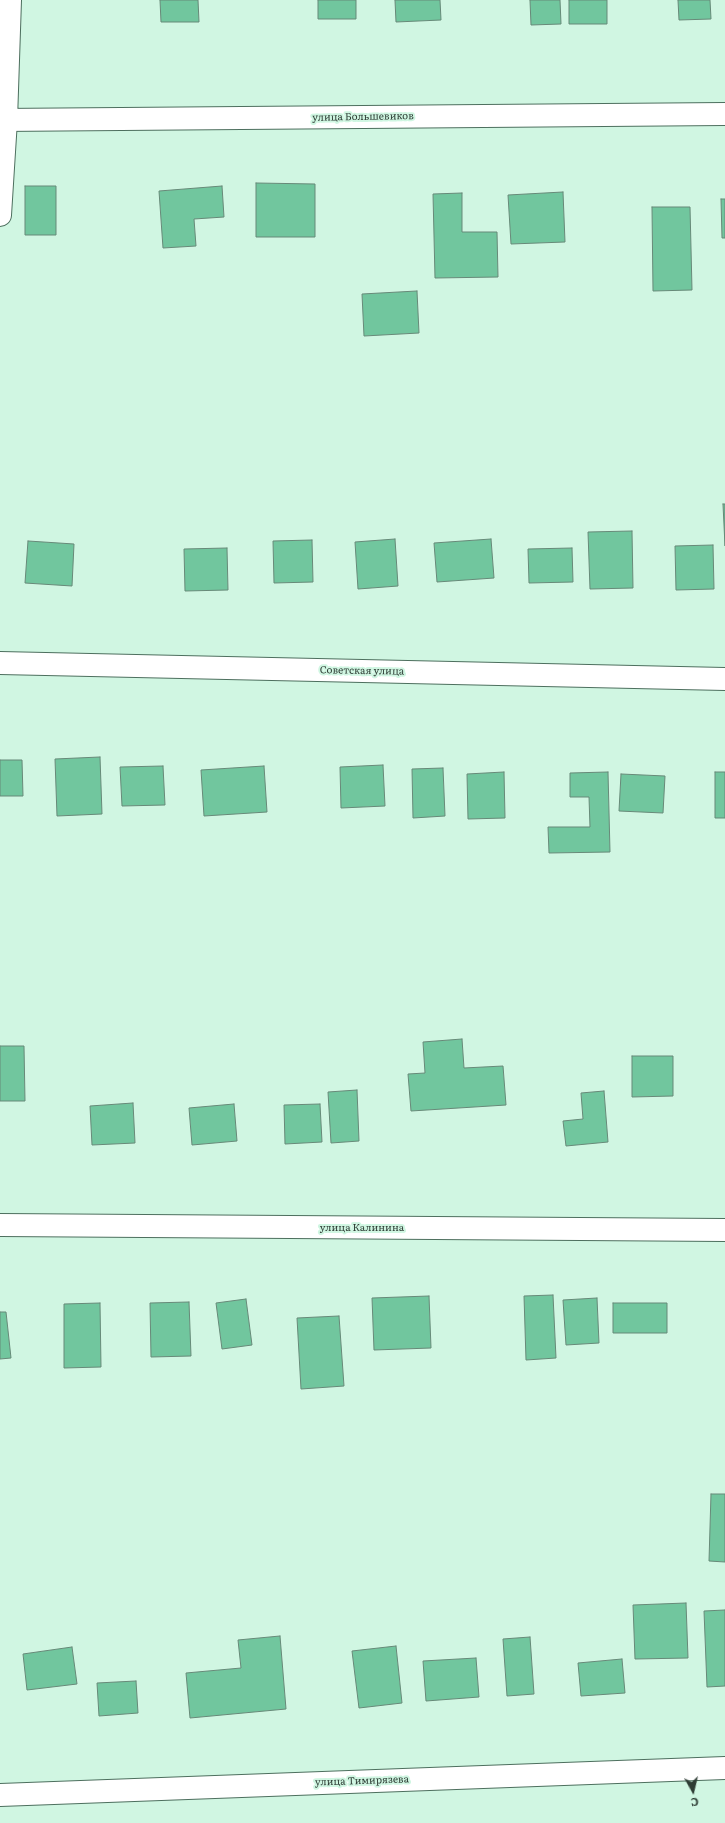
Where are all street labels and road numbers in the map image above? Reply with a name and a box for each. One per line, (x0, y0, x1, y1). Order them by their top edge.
street label: улица Большевиков (312, 110, 414, 124)
street label: Советская улица (320, 664, 404, 678)
street label: улица Калинина (320, 1222, 404, 1234)
street label: улица Тимирязева (315, 1773, 409, 1789)

